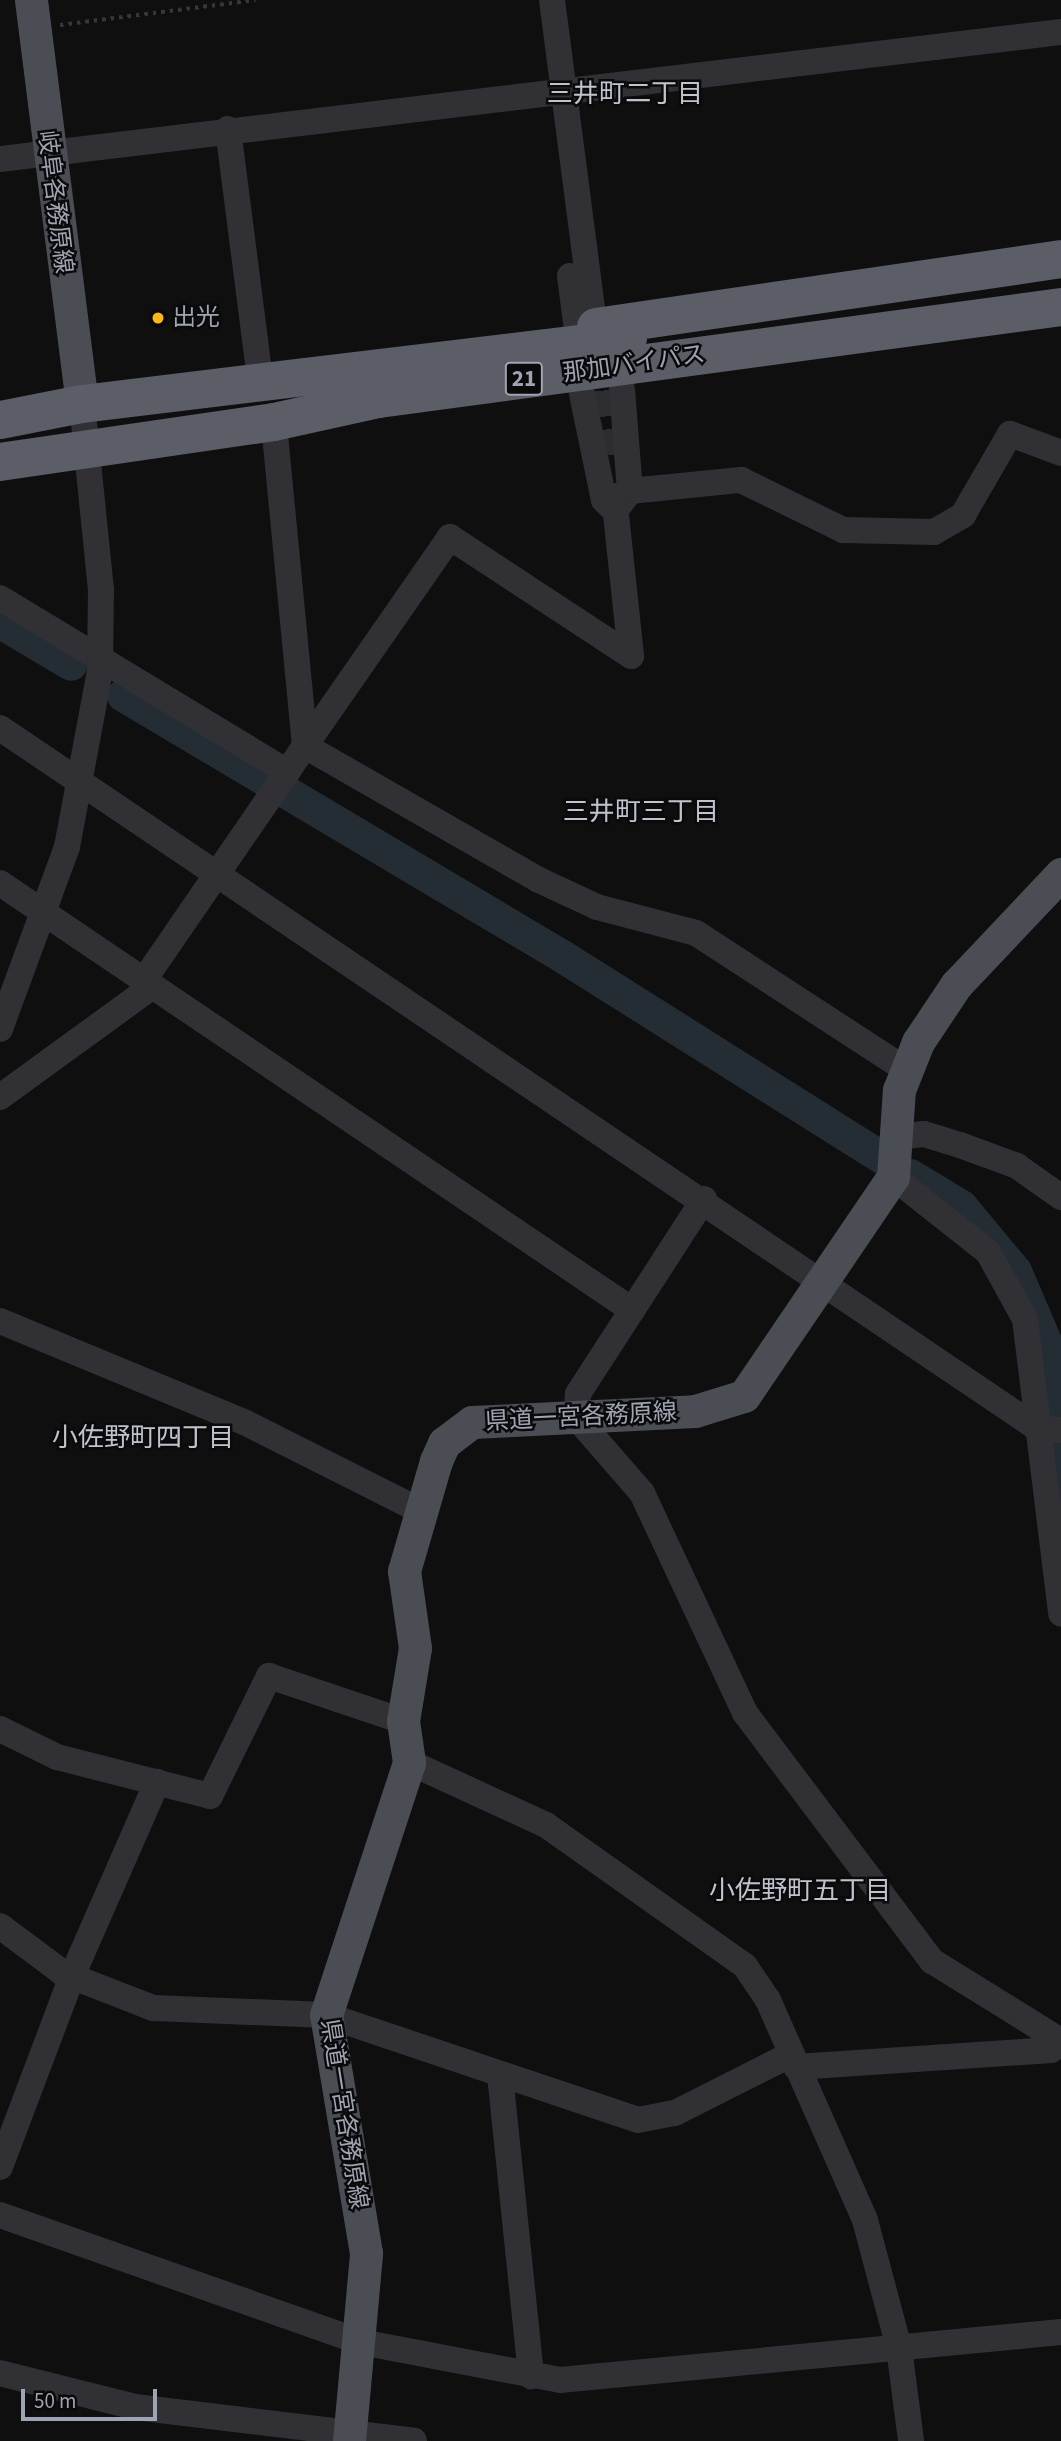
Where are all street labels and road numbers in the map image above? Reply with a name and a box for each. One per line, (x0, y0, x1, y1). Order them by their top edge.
street label: 岐阜各務原線 (32, 129, 78, 275)
street label: 那加バイパス (561, 340, 707, 388)
road number: 21 (505, 360, 543, 398)
street label: 県道一宮各務原線 (484, 1398, 678, 1436)
street label: 県道一宮各務原線 (315, 2017, 373, 2211)

